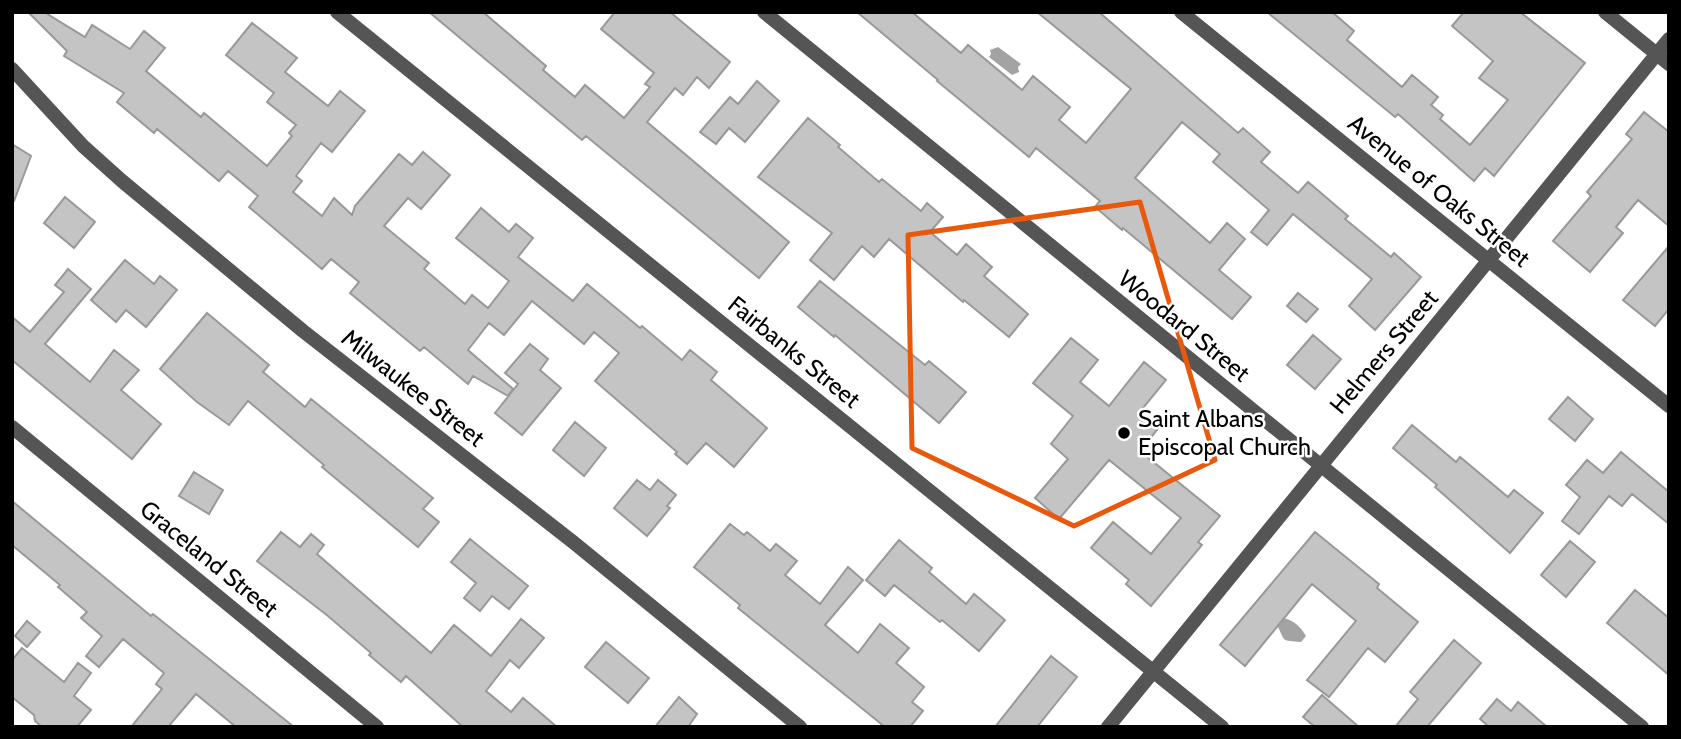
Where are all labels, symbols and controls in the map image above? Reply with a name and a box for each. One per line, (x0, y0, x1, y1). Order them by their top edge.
street label: Avenue of Oaks Street (1343, 108, 1536, 273)
street label: Woodard Street (1113, 264, 1256, 387)
street label: Helmers Street (1323, 284, 1444, 419)
street label: Fairbanks Street (722, 290, 866, 414)
street label: Milwaukee Street (336, 323, 490, 452)
place label: Saint Albans Episcopal Church (1138, 404, 1311, 461)
marker: Saint Albans Episcopal Church (1116, 425, 1132, 441)
street label: Graceland Street (135, 494, 284, 623)

